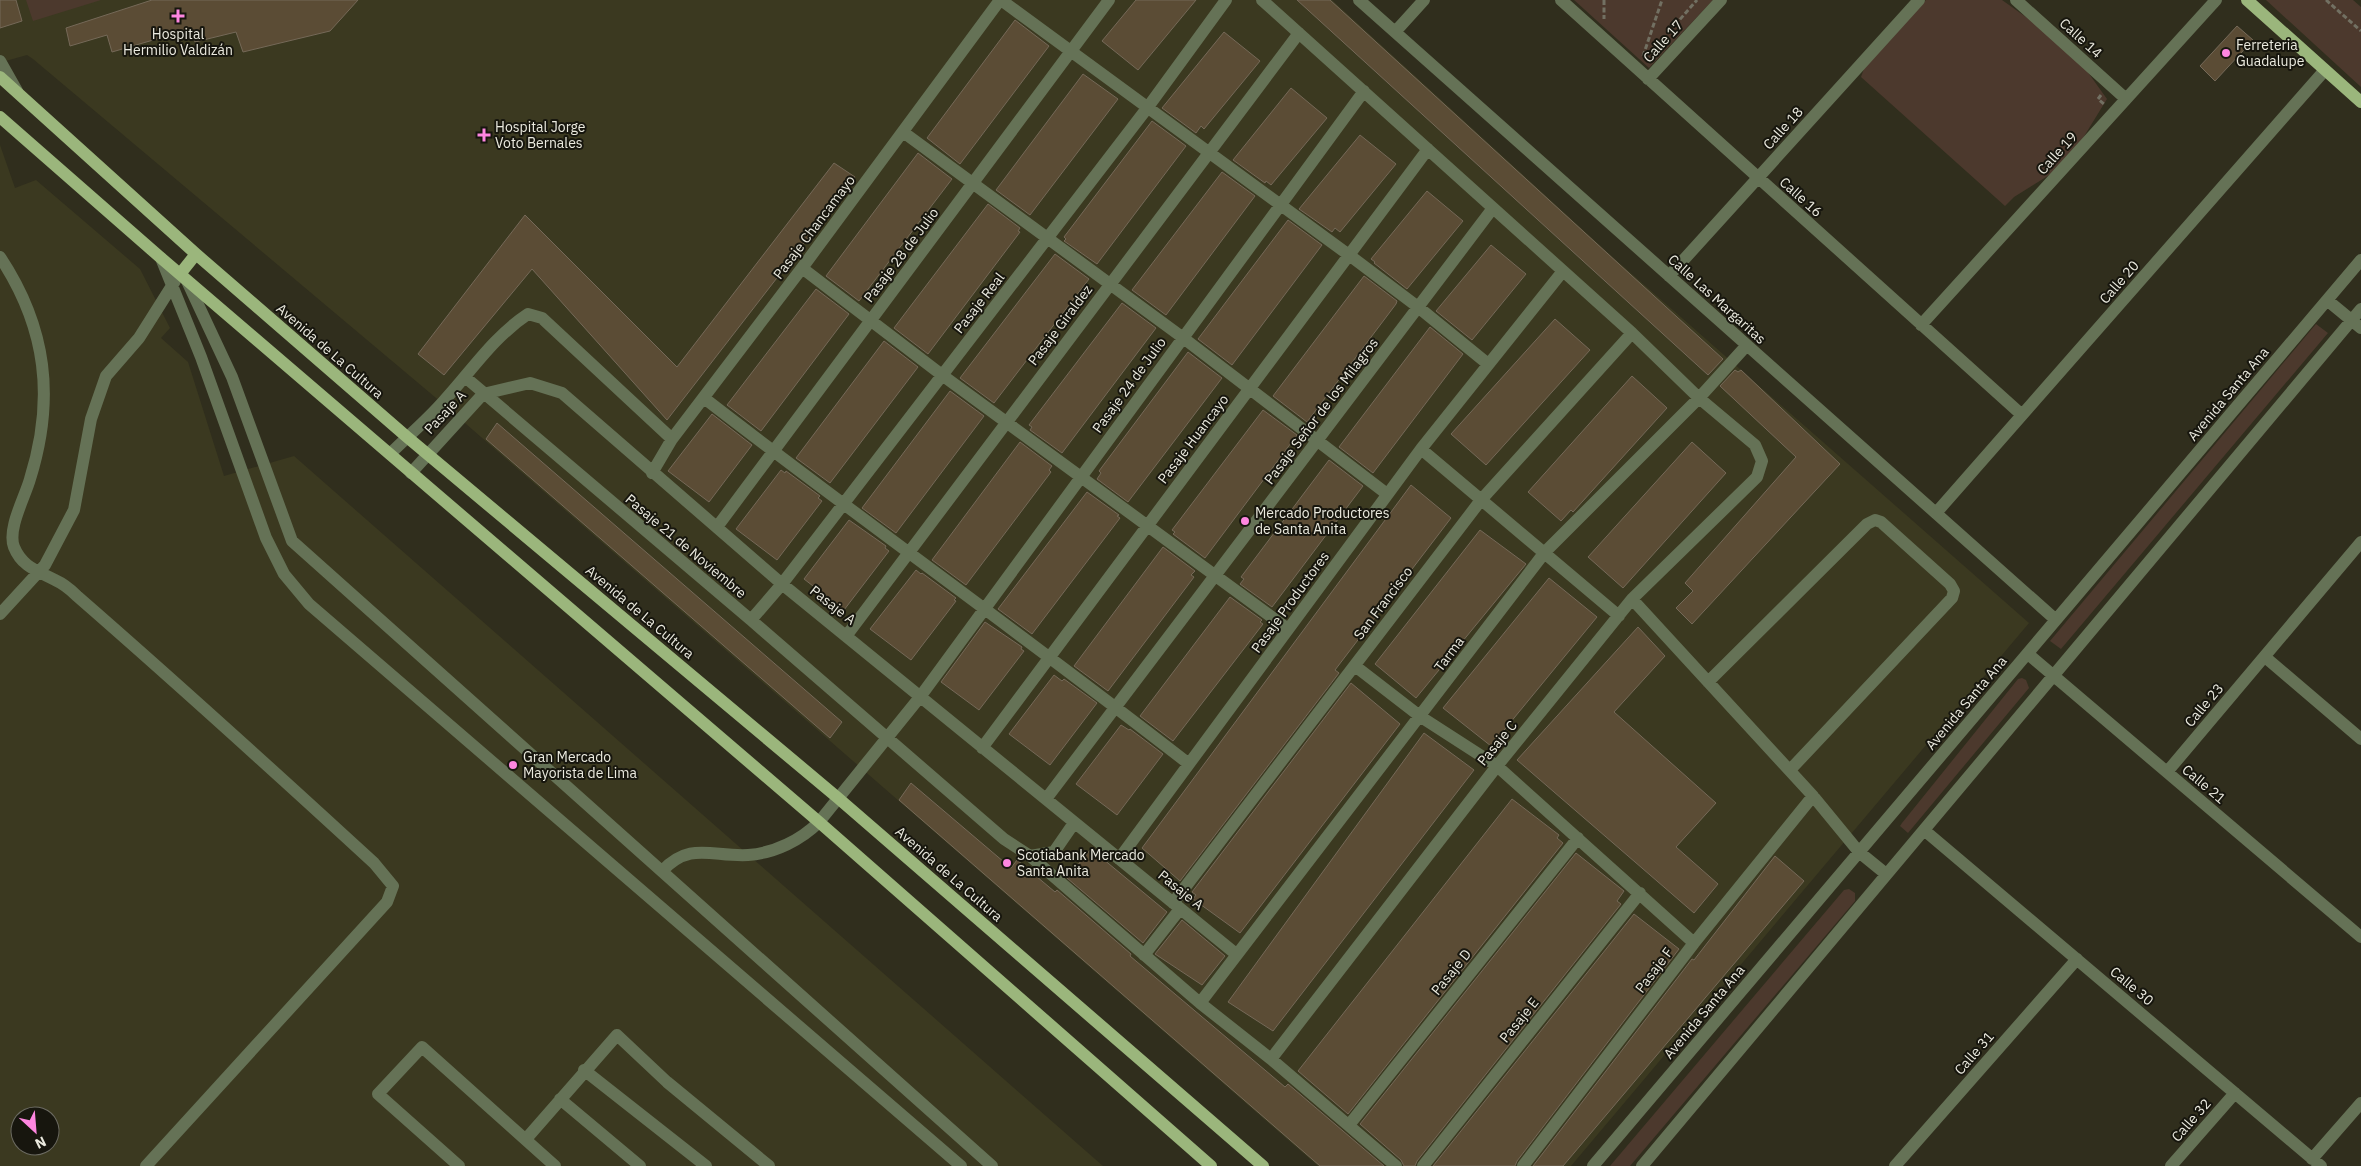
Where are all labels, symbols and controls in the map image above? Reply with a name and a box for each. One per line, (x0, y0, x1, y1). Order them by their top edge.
marker: Hospital Hermilio Valdizán (171, 9, 185, 23)
street label: Calle 14 (2056, 14, 2106, 62)
street label: Calle 17 (1639, 16, 1687, 66)
place label: Hospital Hermilio Valdizán (123, 25, 233, 59)
place label: Ferreteria Guadalupe (2236, 36, 2305, 70)
marker: Ferreteria Guadalupe (2220, 47, 2232, 59)
street label: Calle 18 (1759, 103, 1807, 153)
place label: Hospital Jorge Voto Bernales (495, 118, 586, 152)
marker: Hospital Jorge Voto Bernales (477, 128, 491, 142)
street label: Calle 19 (2033, 128, 2081, 178)
street label: Pasaje Chancamayo (769, 171, 859, 283)
street label: Calle 16 (1776, 173, 1826, 221)
street label: Pasaje 28 de Julio (859, 204, 943, 306)
street label: Calle Las Margaritas (1664, 250, 1770, 348)
street label: Calle 20 (2095, 257, 2143, 307)
street label: Pasaje Real (950, 269, 1008, 337)
street label: Pasaje Giraldez (1024, 281, 1097, 369)
street label: Avenida de La Cultura (273, 300, 388, 403)
street label: Pasaje 24 de Julio (1088, 333, 1170, 436)
street label: Pasaje Señor de los Milagros (1260, 334, 1382, 488)
street label: Avenida Santa Ana (2183, 343, 2273, 445)
street label: Pasaje A (420, 386, 470, 438)
street label: Pasaje Huancayo (1154, 391, 1233, 487)
street label: Pasaje 21 de Noviembre (622, 490, 750, 602)
place label: Mercado Productores de Santa Anita (1255, 504, 1390, 538)
marker: Mercado Productores de Santa Anita (1239, 515, 1251, 527)
street label: Pasaje Productores (1247, 548, 1333, 656)
street label: Avenida de La Cultura (582, 561, 698, 663)
street label: San Francisco (1350, 563, 1416, 643)
street label: Pasaje A (806, 581, 860, 629)
street label: Tarma (1430, 632, 1468, 675)
street label: Avenida Santa Ana (1921, 652, 2011, 754)
street label: Calle 23 (2181, 679, 2227, 731)
street label: Pasaje C (1473, 716, 1521, 769)
place label: Gran Mercado Mayorista de Lima (523, 748, 637, 782)
marker: Gran Mercado Mayorista de Lima (507, 759, 519, 771)
street label: Calle 21 (2178, 761, 2230, 807)
street label: Avenida de La Cultura (892, 823, 1007, 926)
place label: Scotiabank Mercado Santa Anita (1017, 846, 1145, 880)
marker: Scotiabank Mercado Santa Anita (1001, 857, 1013, 869)
street label: Pasaje A (1155, 866, 1208, 914)
street label: Pasaje F (1631, 944, 1677, 996)
street label: Pasaje D (1427, 945, 1475, 999)
street label: Avenida Santa Ana (1659, 961, 1749, 1063)
street label: Calle 30 (2106, 963, 2158, 1009)
street label: Pasaje E (1495, 994, 1543, 1046)
street label: Calle 31 (1950, 1028, 1998, 1078)
street label: Calle 32 (2167, 1095, 2215, 1145)
north arrow (10, 1106, 60, 1156)
text: N (32, 1132, 49, 1153)

